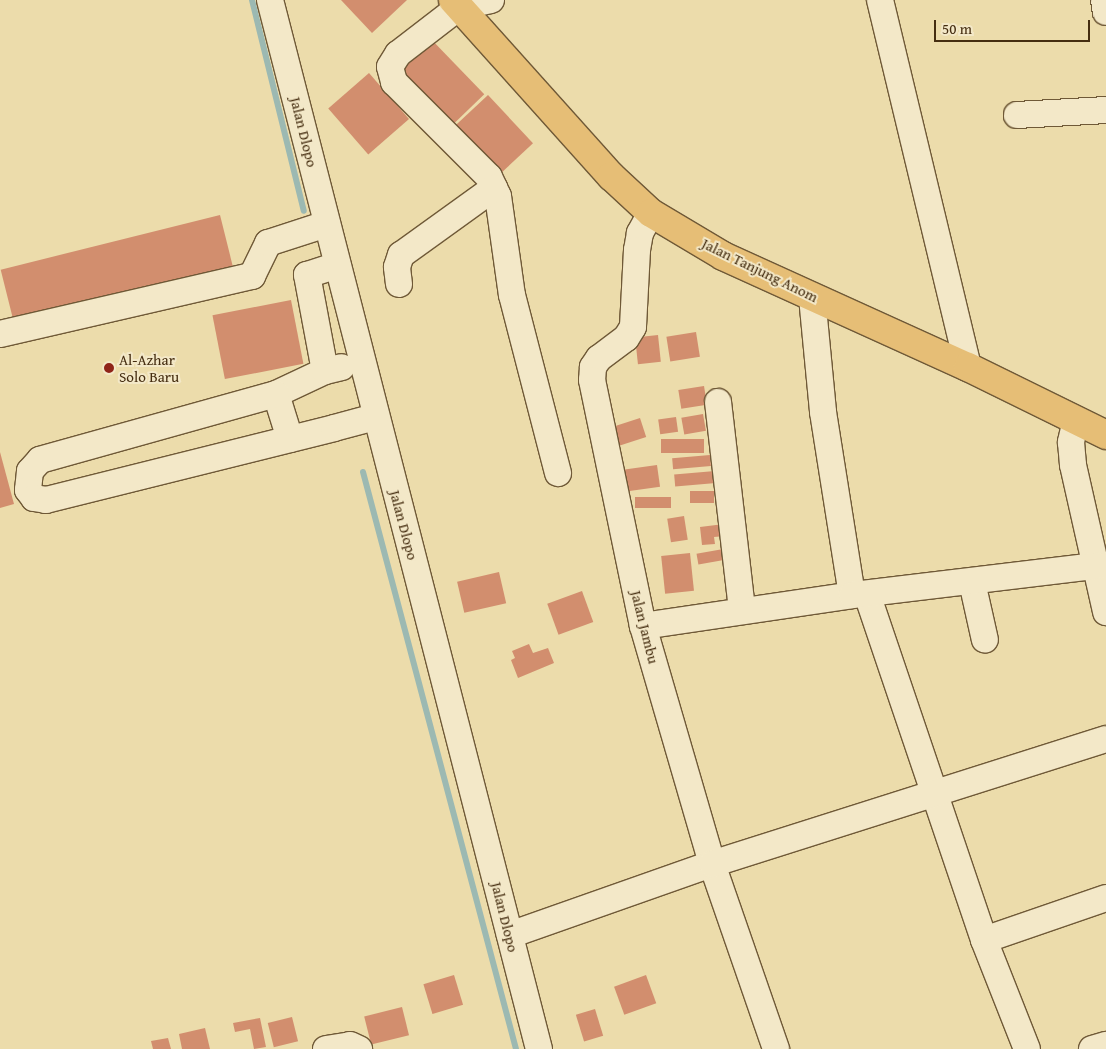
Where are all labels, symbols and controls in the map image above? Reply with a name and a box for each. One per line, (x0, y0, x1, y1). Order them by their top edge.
scale bar (936, 10, 1092, 42)
text: 50 m (942, 18, 972, 39)
street label: Jalan Dlopo (287, 95, 321, 169)
street label: Jalan Tanjung Anom (699, 234, 821, 306)
place label: Al-Azhar Solo Baru (119, 350, 179, 385)
marker: Al-Azhar Solo Baru (103, 362, 115, 374)
street label: Jalan Dlopo (386, 488, 422, 562)
street label: Jalan Jambu (627, 589, 663, 665)
street label: Jalan Dlopo (488, 880, 522, 954)

